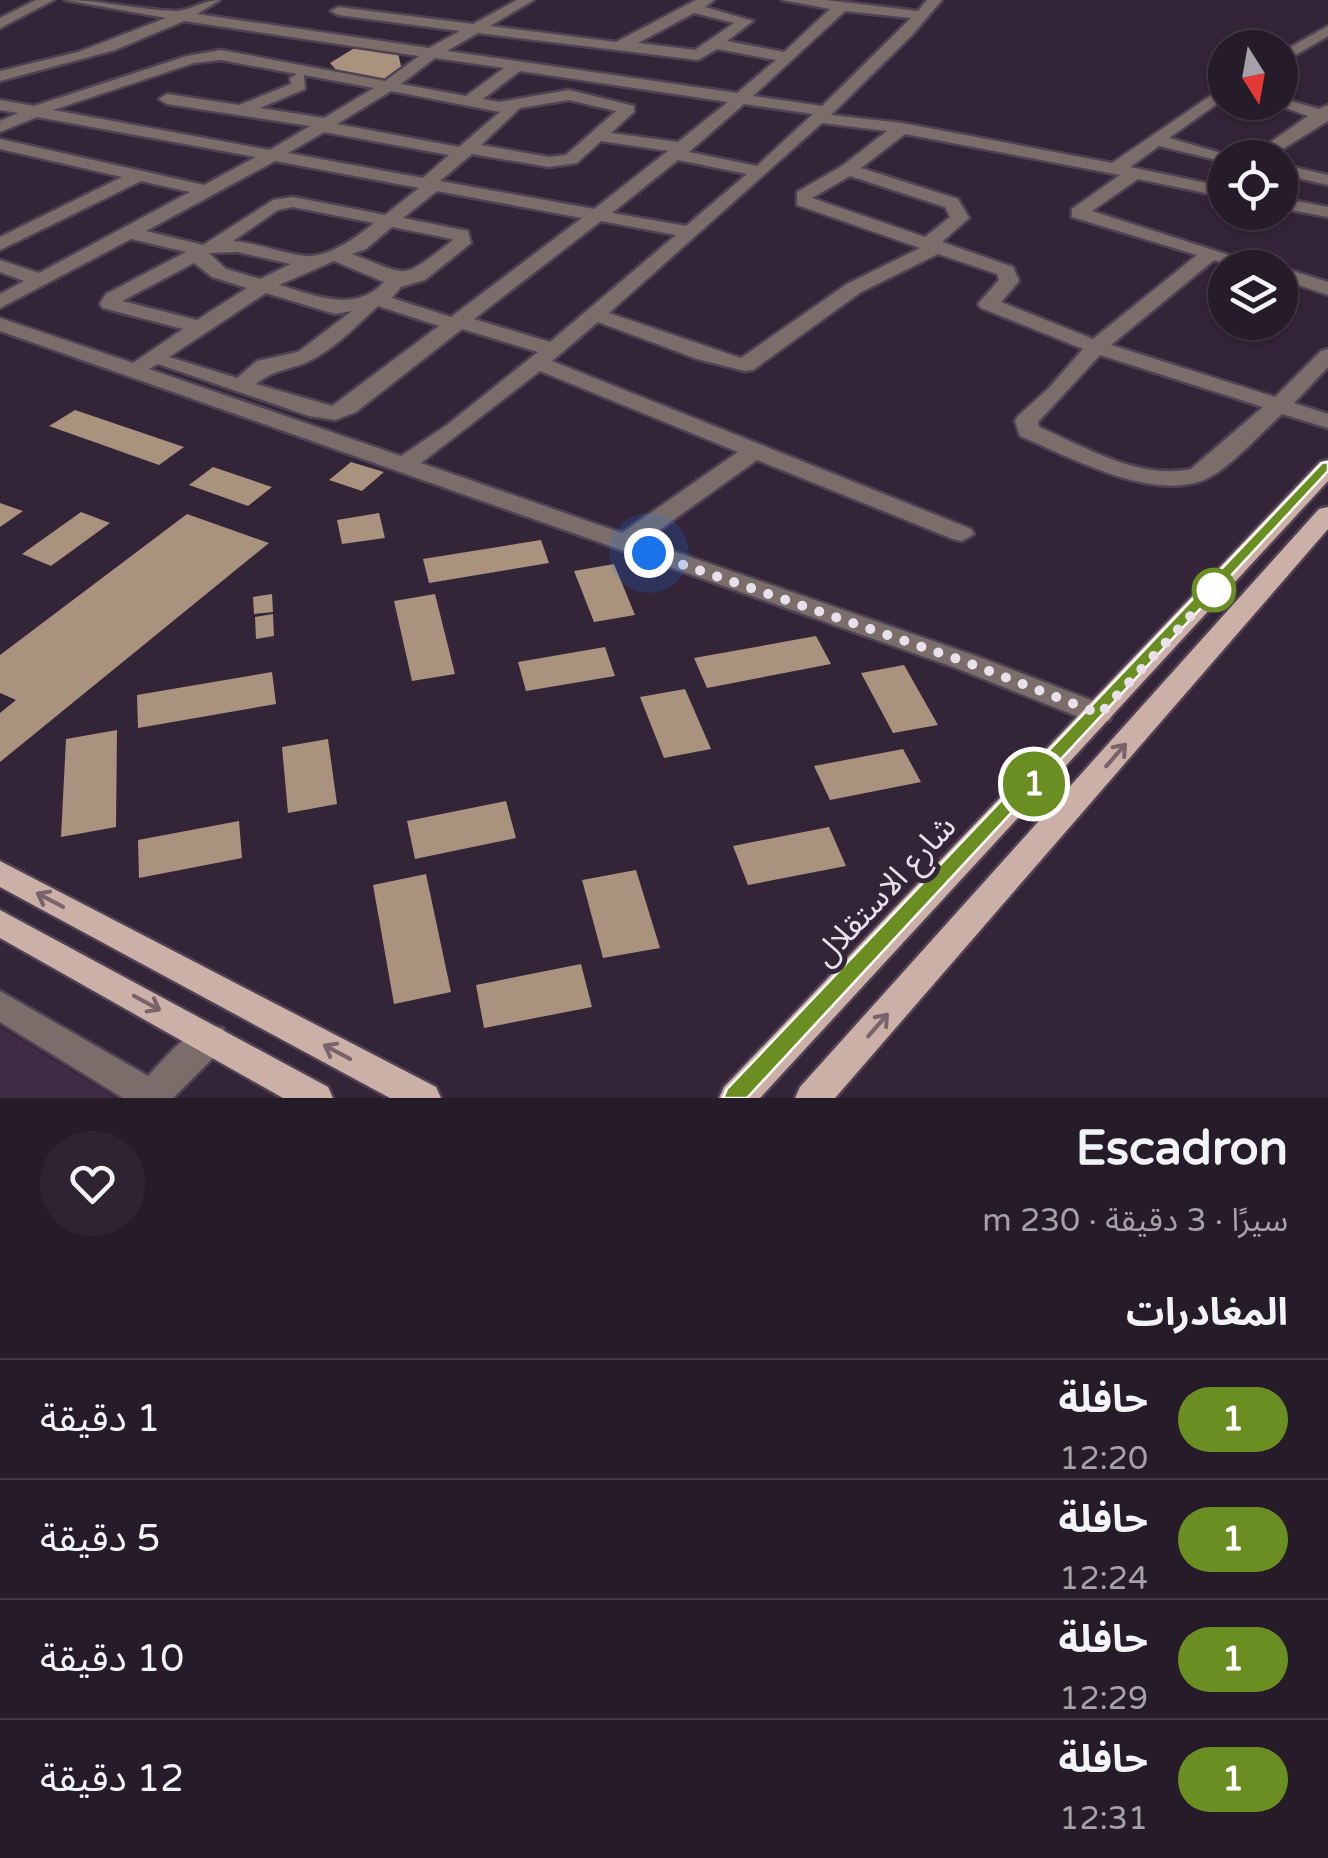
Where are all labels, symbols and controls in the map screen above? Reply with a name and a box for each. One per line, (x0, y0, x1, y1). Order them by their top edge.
north arrow (1208, 30, 1298, 120)
map controls (1208, 30, 1298, 340)
button: locate (1208, 140, 1298, 230)
button: layers (1208, 250, 1298, 340)
your location (624, 528, 674, 578)
unlabelled marker (1193, 569, 1235, 611)
one-way arrow (1104, 743, 1127, 768)
line badge: 1 (1002, 752, 1066, 816)
text: 1 (1023, 763, 1045, 805)
street label: شارع الاستقلال (806, 808, 967, 977)
one-way arrow (36, 889, 66, 909)
one-way arrow (132, 994, 161, 1013)
one-way arrow (866, 1013, 889, 1038)
one-way arrow (323, 1042, 353, 1061)
text: Escadron (1076, 1120, 1288, 1178)
button: heart (40, 1131, 145, 1236)
text: سيرًا · 3 دقيقة · 230 m (982, 1202, 1288, 1240)
text: المغادرات (1126, 1290, 1288, 1336)
text: حافلة (1059, 1377, 1148, 1423)
text: 1 دقيقة (40, 1396, 160, 1442)
text: 1 (1222, 1398, 1244, 1440)
text: 12:20 (1059, 1440, 1148, 1478)
text: حافلة (1059, 1497, 1148, 1543)
text: 5 دقيقة (40, 1516, 160, 1562)
text: 1 (1222, 1518, 1244, 1560)
text: 12:24 (1059, 1560, 1148, 1598)
text: حافلة (1059, 1617, 1148, 1663)
text: 10 دقيقة (40, 1636, 184, 1682)
text: 1 (1222, 1638, 1244, 1680)
text: 12:29 (1059, 1680, 1148, 1718)
text: حافلة (1059, 1737, 1148, 1783)
text: 12 دقيقة (40, 1756, 184, 1802)
text: 1 (1222, 1758, 1244, 1800)
text: 12:31 (1059, 1800, 1148, 1838)

